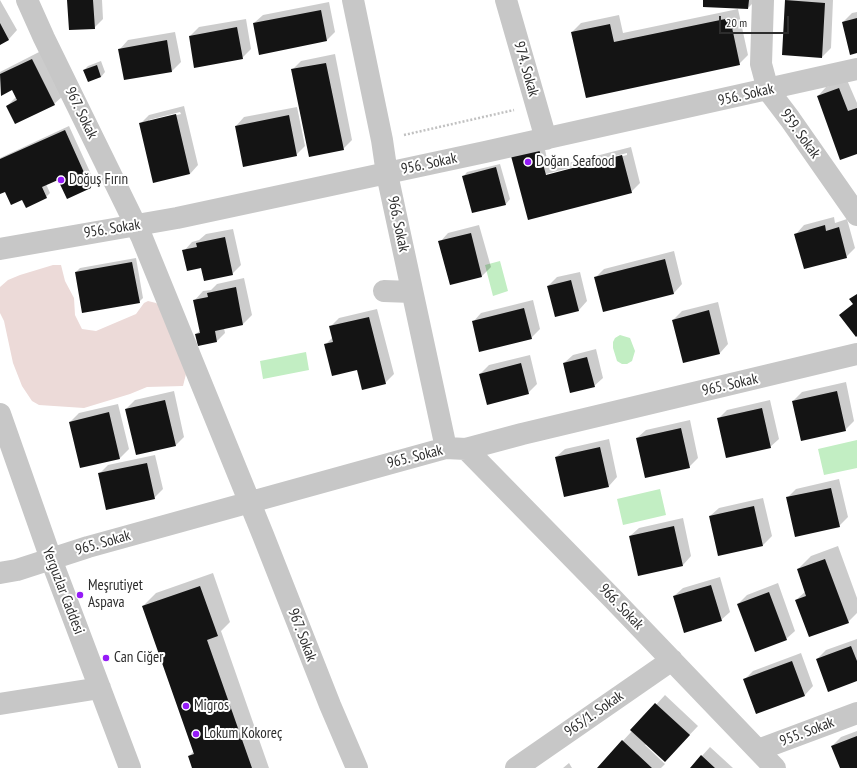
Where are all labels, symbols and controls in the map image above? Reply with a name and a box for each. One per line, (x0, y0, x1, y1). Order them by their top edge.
scale bar (721, 8, 791, 34)
text: 20 m (726, 15, 747, 30)
street label: 974. Sokak (510, 39, 542, 99)
street label: 956. Sokak (716, 80, 776, 110)
street label: 967. Sokak (61, 84, 101, 142)
street label: 959. Sokak (776, 106, 824, 162)
street label: 956. Sokak (399, 149, 459, 179)
place label: Doğan Seafood (536, 153, 614, 171)
marker: Doğan Seafood (523, 157, 533, 167)
place label: Doğuş Fırın (69, 171, 128, 189)
marker: Doğuş Fırın (56, 175, 66, 185)
street label: 966. Sokak (383, 194, 413, 254)
street label: 956. Sokak (83, 216, 141, 242)
street label: 965. Sokak (700, 370, 760, 400)
street label: 965. Sokak (385, 441, 445, 473)
street label: 965. Sokak (73, 527, 133, 559)
street label: Yerguzlar Caddesi (38, 545, 88, 637)
place label: Meşrutiyet Aspava (88, 577, 143, 612)
street label: 966. Sokak (595, 580, 647, 634)
marker: Meşrutiyet Aspava (75, 590, 85, 600)
street label: 967. Sokak (284, 606, 320, 664)
place label: Can Ciğer (114, 649, 163, 667)
marker: Can Ciğer (101, 653, 111, 663)
street label: 965/1. Sokak (561, 687, 627, 741)
place label: Migros (194, 697, 229, 715)
marker: Migros (181, 701, 191, 711)
street label: 955. Sokak (777, 713, 837, 751)
place label: Lokum Kokoreç (204, 725, 282, 743)
marker: Lokum Kokoreç (191, 729, 201, 739)

